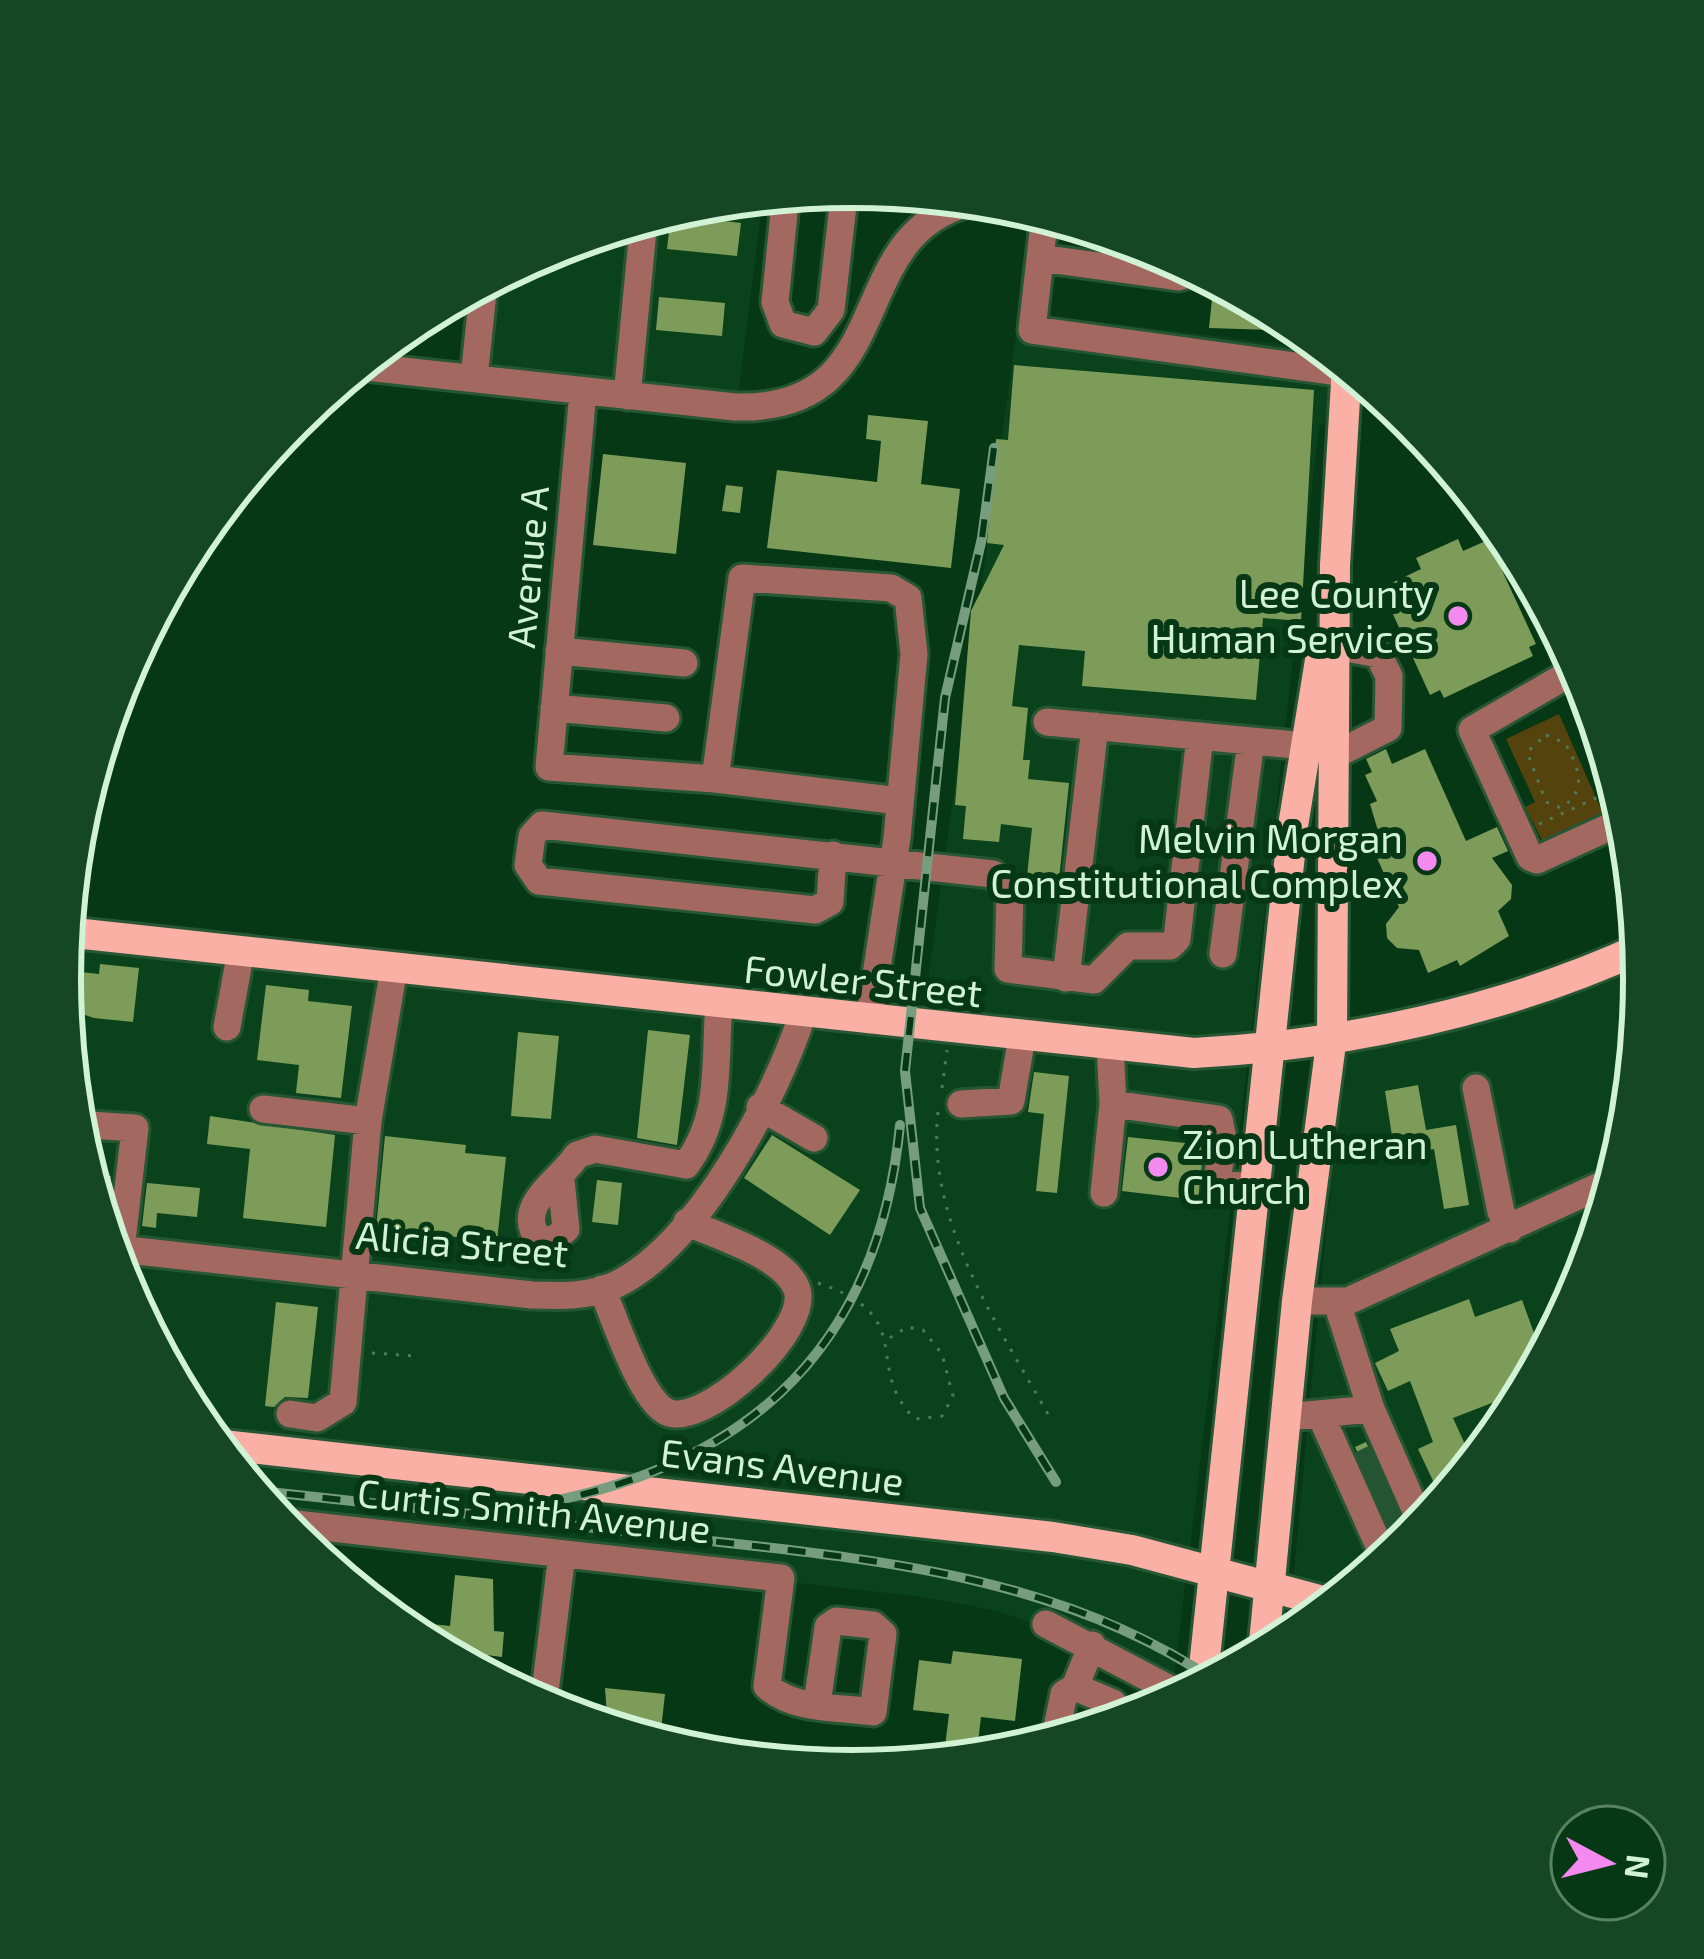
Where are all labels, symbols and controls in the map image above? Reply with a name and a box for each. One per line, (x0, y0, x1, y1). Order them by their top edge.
street label: Avenue A (496, 484, 557, 650)
place label: Lee County Human Services (1150, 569, 1434, 661)
marker: Lee County Human Services (1445, 603, 1471, 629)
place label: Melvin Morgan Constitutional Complex (990, 814, 1403, 906)
marker: Melvin Morgan Constitutional Complex (1414, 848, 1440, 874)
street label: Fowler Street (742, 944, 984, 1015)
place label: Zion Lutheran Church (1182, 1120, 1428, 1212)
marker: Zion Lutheran Church (1145, 1154, 1171, 1180)
street label: Alicia Street (354, 1210, 570, 1275)
street label: Evans Avenue (658, 1427, 906, 1504)
street label: Curtis Smith Avenue (355, 1468, 713, 1551)
north arrow (1548, 1803, 1668, 1923)
text: N (1617, 1853, 1660, 1881)

